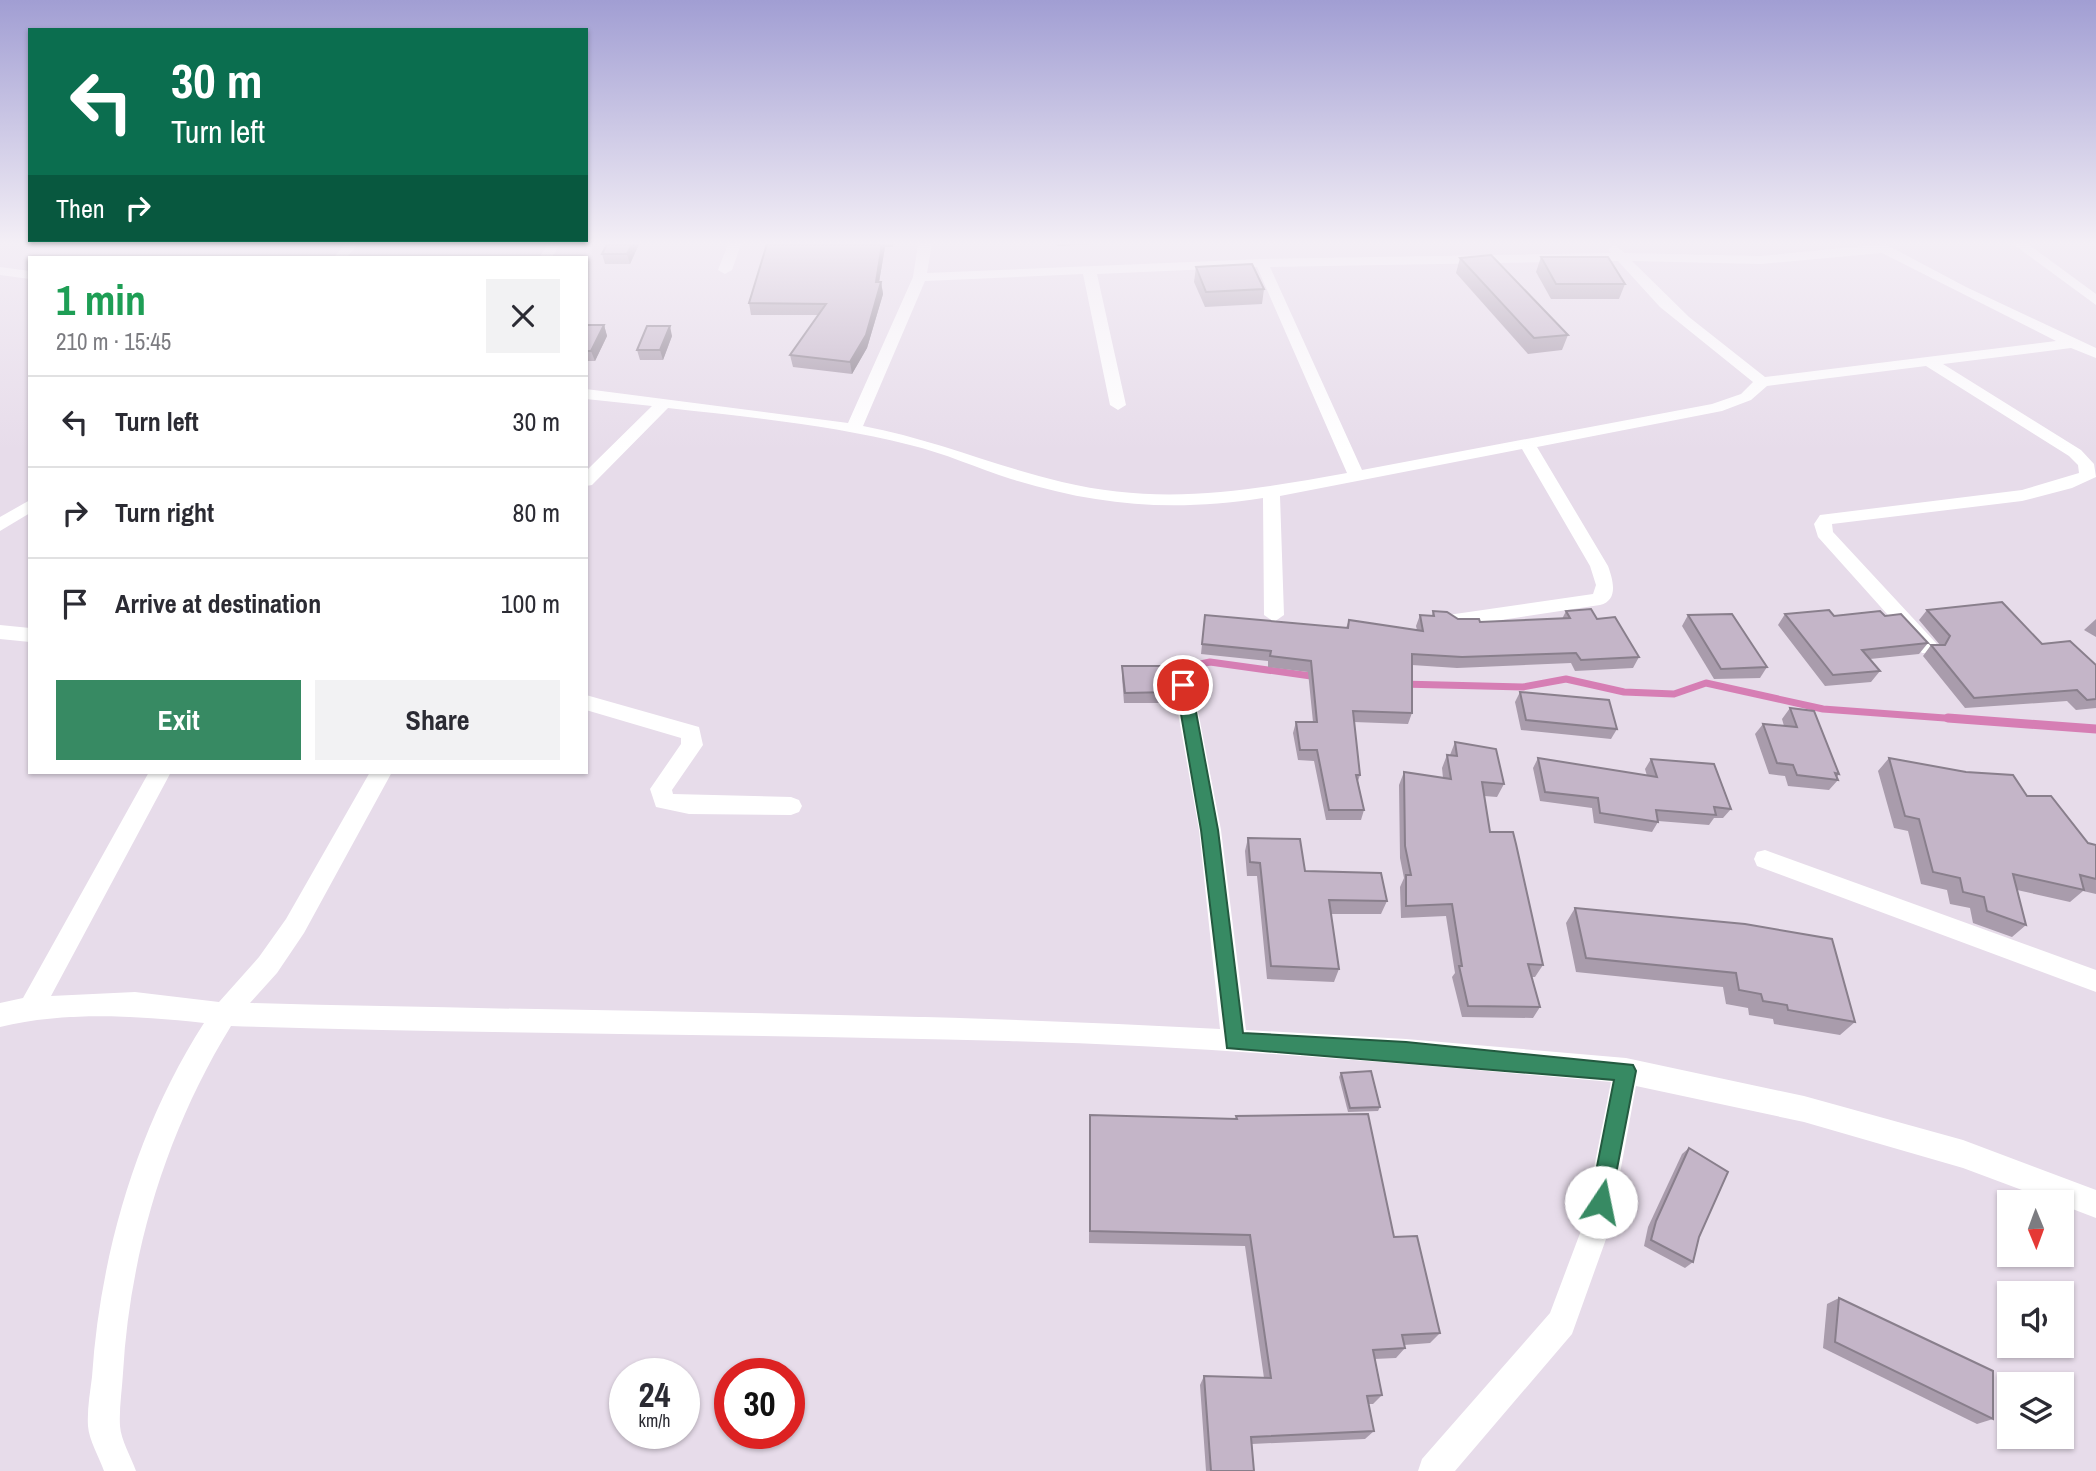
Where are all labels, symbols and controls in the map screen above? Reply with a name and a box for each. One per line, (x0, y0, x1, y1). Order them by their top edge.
text: 30 m (171, 47, 263, 113)
icon: left (56, 56, 147, 147)
text: Turn left (171, 110, 265, 153)
icon: right (119, 189, 157, 227)
text: Then (56, 191, 105, 226)
text: 1 min (56, 272, 146, 328)
button: close (486, 279, 560, 353)
text: 210 m · 15:45 (56, 326, 171, 357)
icon: left (56, 403, 94, 441)
text: Turn left (115, 404, 199, 439)
text: 30 m (513, 404, 560, 439)
icon: right (56, 494, 94, 532)
text: Turn right (115, 495, 214, 530)
text: 80 m (513, 495, 560, 530)
icon: arrive (56, 585, 94, 623)
text: Arrive at destination (115, 586, 321, 621)
text: 100 m (501, 586, 560, 621)
pin (1153, 655, 1213, 715)
icon: arrive (1164, 666, 1202, 704)
button: Exit (56, 680, 301, 760)
button: Share (315, 680, 560, 760)
position arrow (1564, 1165, 1638, 1239)
north arrow (1997, 1190, 2074, 1267)
map controls (1997, 1190, 2074, 1449)
button: sound (1997, 1281, 2074, 1358)
speed limit sign: 30 (714, 1358, 805, 1449)
text: 24 (639, 1371, 670, 1418)
button: layers (1997, 1372, 2074, 1449)
text: km/h (639, 1408, 671, 1433)

